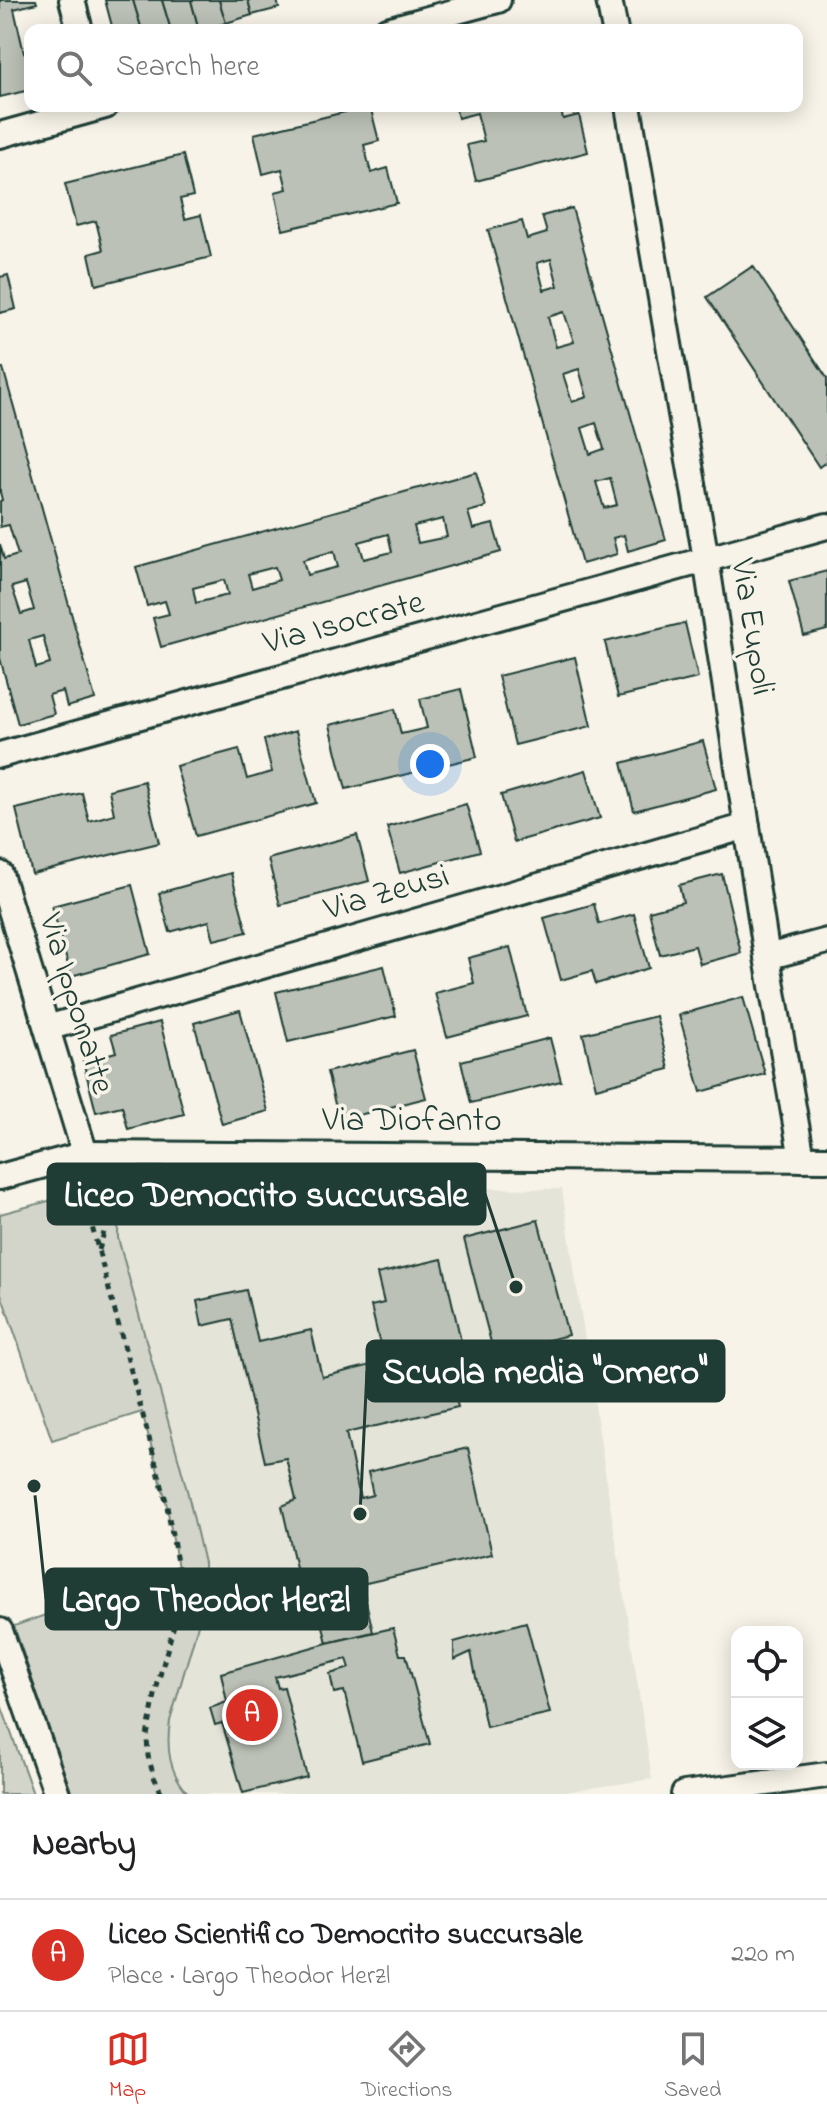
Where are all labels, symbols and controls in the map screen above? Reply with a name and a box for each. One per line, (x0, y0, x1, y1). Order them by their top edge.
search box (24, 24, 803, 112)
icon: search (52, 46, 96, 90)
text: Search here (116, 46, 260, 90)
street label: Via Eupoli (715, 554, 786, 699)
street label: Via Isocrate (257, 578, 431, 670)
your location (410, 744, 450, 784)
street label: Via Zeusi (318, 852, 455, 936)
street label: Via Ipponatte (24, 907, 126, 1101)
street label: Via Diofanto (321, 1097, 502, 1147)
callout: Liceo Democrito succursale (48, 1164, 485, 1224)
text: Liceo Democrito succursale (64, 1171, 469, 1224)
callout: Scuola media "Omero" (367, 1341, 724, 1401)
text: Scuola media "Omero" (382, 1348, 708, 1401)
callout: Largo Theodor Herzl (46, 1569, 367, 1629)
text: Largo Theodor Herzl (62, 1576, 350, 1630)
map controls (731, 1626, 803, 1770)
button: locate (731, 1626, 803, 1698)
pin: A (226, 1685, 278, 1745)
button: layers (731, 1698, 803, 1770)
text: Nearby (32, 1821, 136, 1871)
text: Liceo Scientifico Democrito succursale (108, 1914, 583, 1958)
text: A (50, 1936, 66, 1974)
text: 220 m (731, 1936, 795, 1974)
text: Place · Largo Theodor Herzl (108, 1958, 390, 1996)
tab: Map (106, 2027, 150, 2107)
tab: Directions (361, 2027, 453, 2107)
tab: Saved (664, 2027, 721, 2107)

